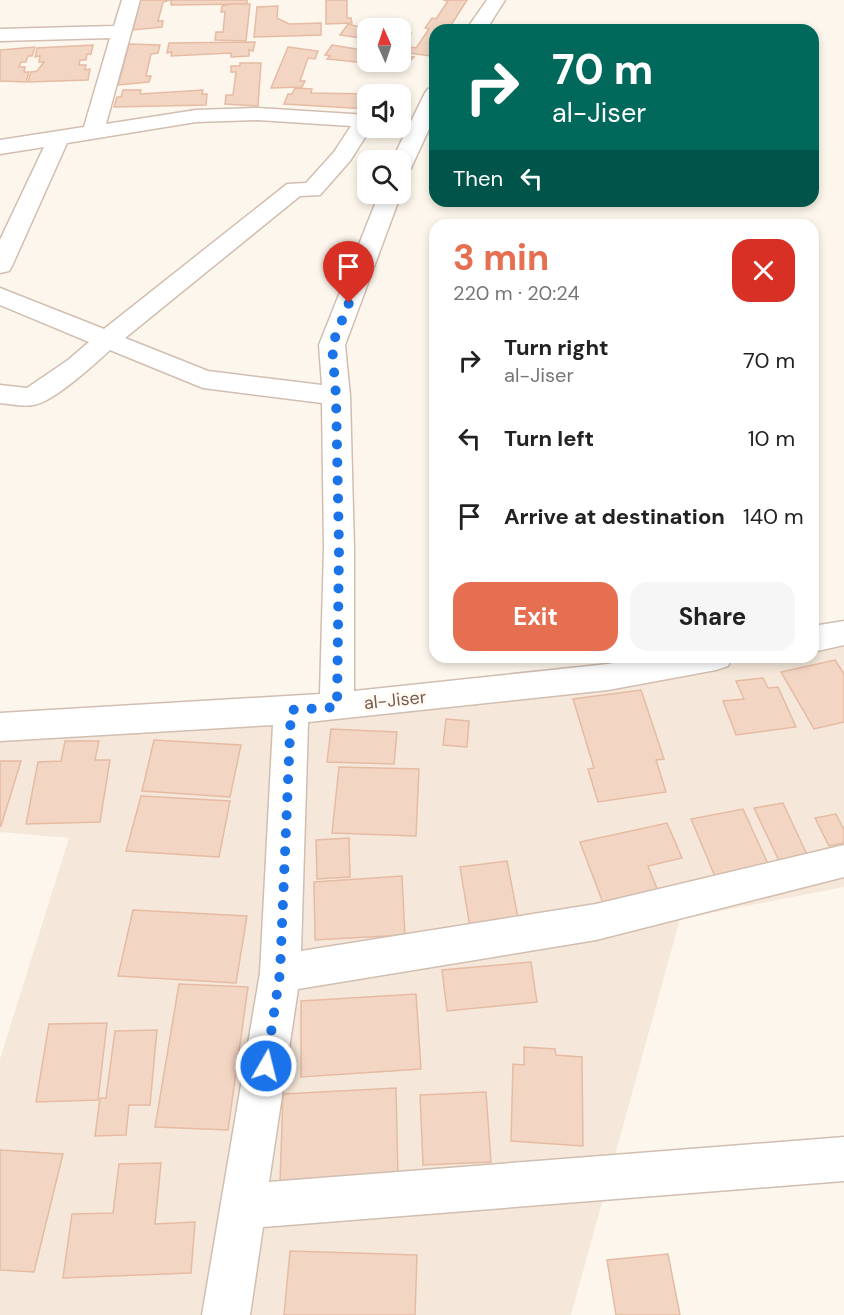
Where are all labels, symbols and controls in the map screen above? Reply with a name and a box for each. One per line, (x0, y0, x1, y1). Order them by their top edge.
north arrow (357, 18, 411, 72)
map controls (357, 18, 411, 204)
text: 70 m (552, 42, 653, 97)
icon: right (453, 48, 531, 126)
button: sound (357, 84, 411, 138)
text: al-Jiser (552, 95, 646, 130)
button: search (357, 150, 411, 204)
icon: left (515, 162, 548, 195)
text: Then (453, 164, 503, 193)
text: 3 min (453, 234, 549, 281)
button: close (732, 239, 795, 302)
pin (323, 241, 374, 303)
icon: arrive (332, 250, 365, 283)
text: 220 m · 20:24 (453, 280, 580, 306)
text: Turn right (504, 333, 609, 362)
icon: right (453, 344, 486, 377)
text: 70 m (743, 346, 795, 375)
text: al-Jiser (504, 362, 574, 388)
icon: left (453, 422, 486, 455)
text: Turn left (504, 424, 594, 453)
text: 10 m (748, 424, 795, 453)
icon: arrive (453, 500, 486, 533)
text: Arrive at destination (504, 502, 725, 531)
text: 140 m (743, 502, 804, 531)
button: Exit (453, 582, 618, 651)
button: Share (630, 582, 795, 651)
street label: al-Jiser (363, 685, 428, 715)
position arrow (234, 1034, 298, 1098)

